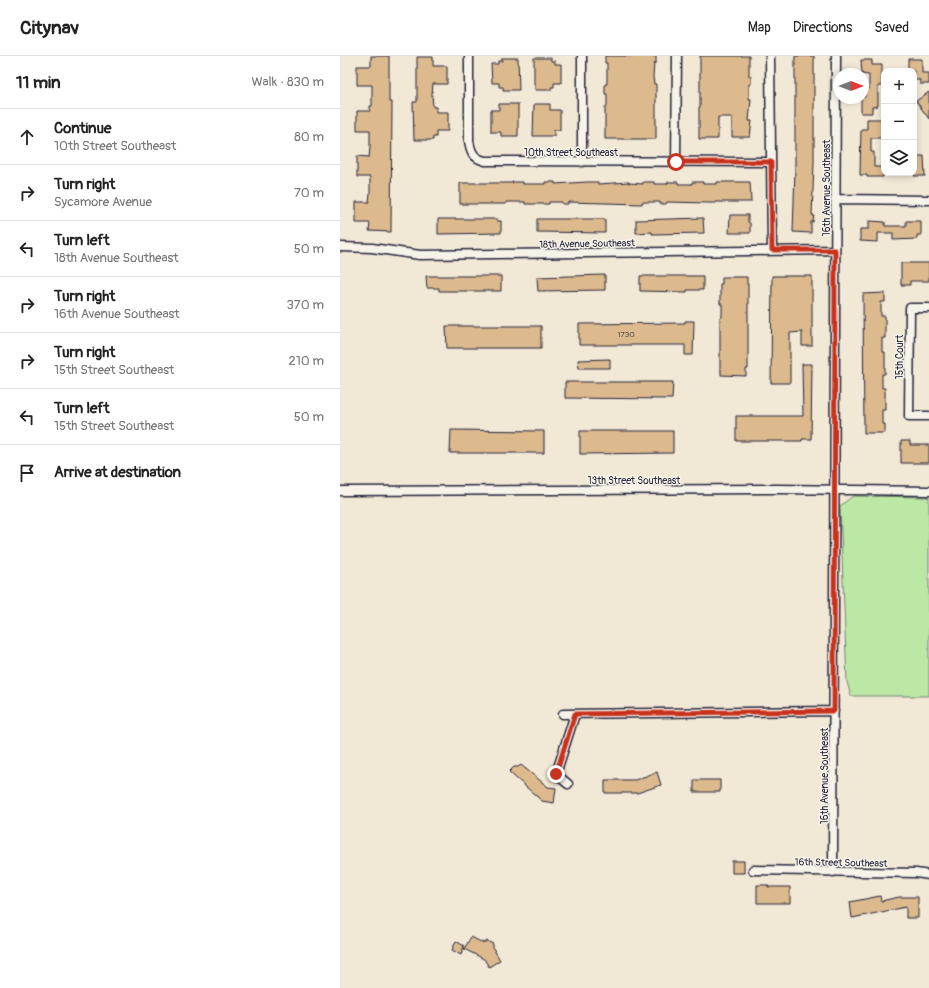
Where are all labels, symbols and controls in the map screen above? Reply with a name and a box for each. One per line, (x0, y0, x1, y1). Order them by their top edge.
text: Citynav (20, 16, 79, 40)
text: Map (748, 19, 771, 36)
text: Directions (793, 19, 852, 36)
text: Saved (874, 19, 909, 36)
north arrow (833, 68, 869, 104)
map controls (881, 68, 917, 176)
button: + (881, 68, 917, 104)
text: 11 min (16, 72, 61, 93)
text: Walk · 830 m (251, 74, 324, 90)
button: − (881, 104, 917, 140)
text: Continue (54, 119, 112, 138)
icon: ahead (16, 126, 38, 148)
text: 80 m (294, 129, 324, 145)
text: 10th Street Southeast (54, 138, 176, 154)
street label: 16th Avenue Southeast (821, 139, 833, 236)
button: layers (881, 140, 917, 176)
street label: 10th Street Southeast (524, 147, 619, 159)
route start (667, 153, 685, 171)
text: Turn right (54, 175, 115, 194)
icon: right (16, 182, 38, 204)
text: 70 m (294, 185, 324, 201)
text: Sycamore Avenue (54, 194, 152, 210)
text: Turn left (54, 231, 110, 250)
street label: 18th Avenue Southeast (539, 237, 636, 251)
icon: left (16, 238, 38, 260)
text: 50 m (294, 241, 324, 257)
text: 18th Avenue Southeast (54, 250, 179, 266)
text: Turn right (54, 287, 115, 306)
icon: right (16, 294, 38, 316)
text: 370 m (287, 297, 324, 313)
text: 16th Avenue Southeast (54, 306, 180, 322)
house number: 1730 (617, 330, 635, 339)
street label: 15th Court (894, 334, 906, 379)
text: Turn right (54, 343, 115, 362)
icon: right (16, 350, 38, 372)
text: 210 m (288, 353, 324, 369)
text: 15th Street Southeast (54, 362, 174, 378)
text: Turn left (54, 399, 110, 418)
icon: left (16, 406, 38, 428)
text: 50 m (294, 409, 324, 425)
text: 15th Street Southeast (54, 418, 174, 434)
icon: arrive (16, 462, 38, 484)
text: Arrive at destination (54, 463, 181, 482)
street label: 13th Street Southeast (588, 475, 681, 487)
street label: 16th Avenue Southeast (819, 727, 831, 824)
route end (547, 765, 565, 783)
street label: 16th Street Southeast (794, 856, 889, 870)

